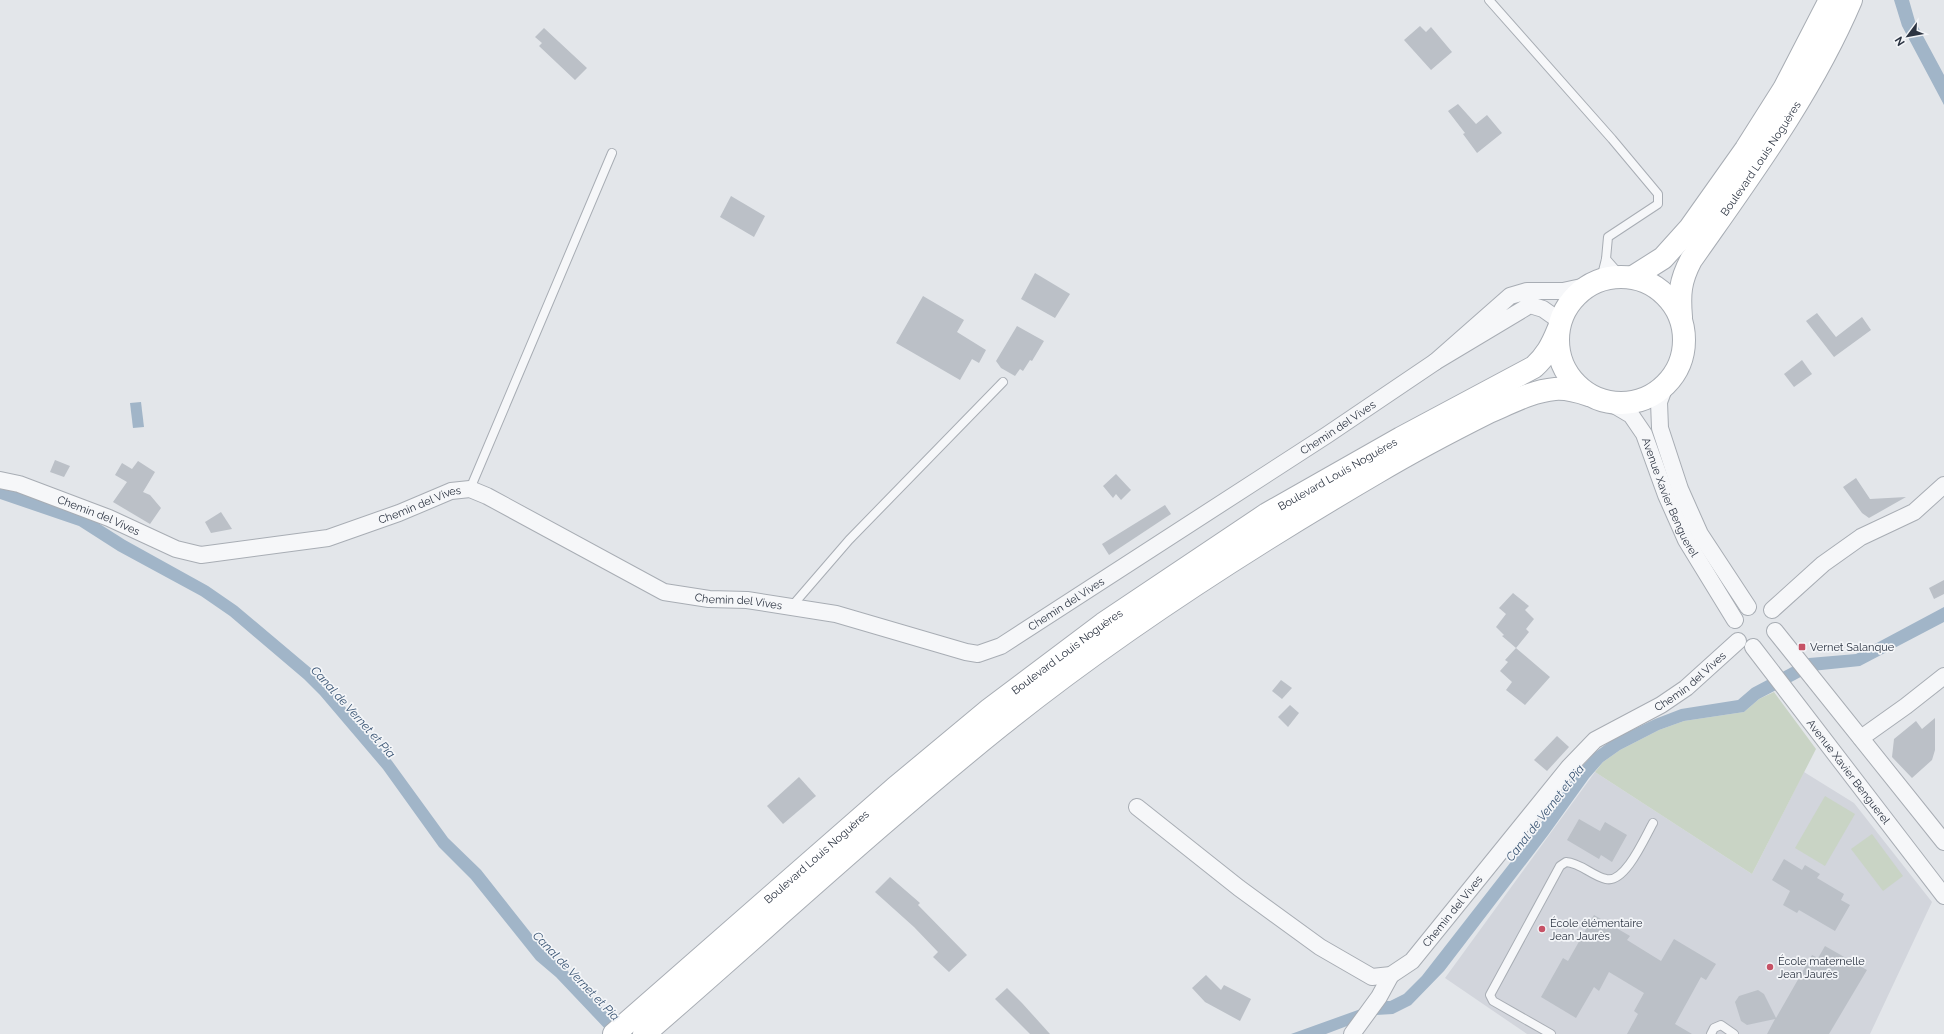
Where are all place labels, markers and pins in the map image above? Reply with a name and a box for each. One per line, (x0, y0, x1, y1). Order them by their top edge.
place label: Vernet Salanque (1810, 641, 1895, 654)
marker: Vernet Salanque (1797, 642, 1807, 652)
place label: École élémentaire Jean Jaurès (1550, 916, 1643, 943)
marker: École élémentaire Jean Jaurès (1537, 924, 1547, 934)
place label: École maternelle Jean Jaurès (1778, 954, 1865, 981)
marker: École maternelle Jean Jaurès (1765, 962, 1775, 972)

